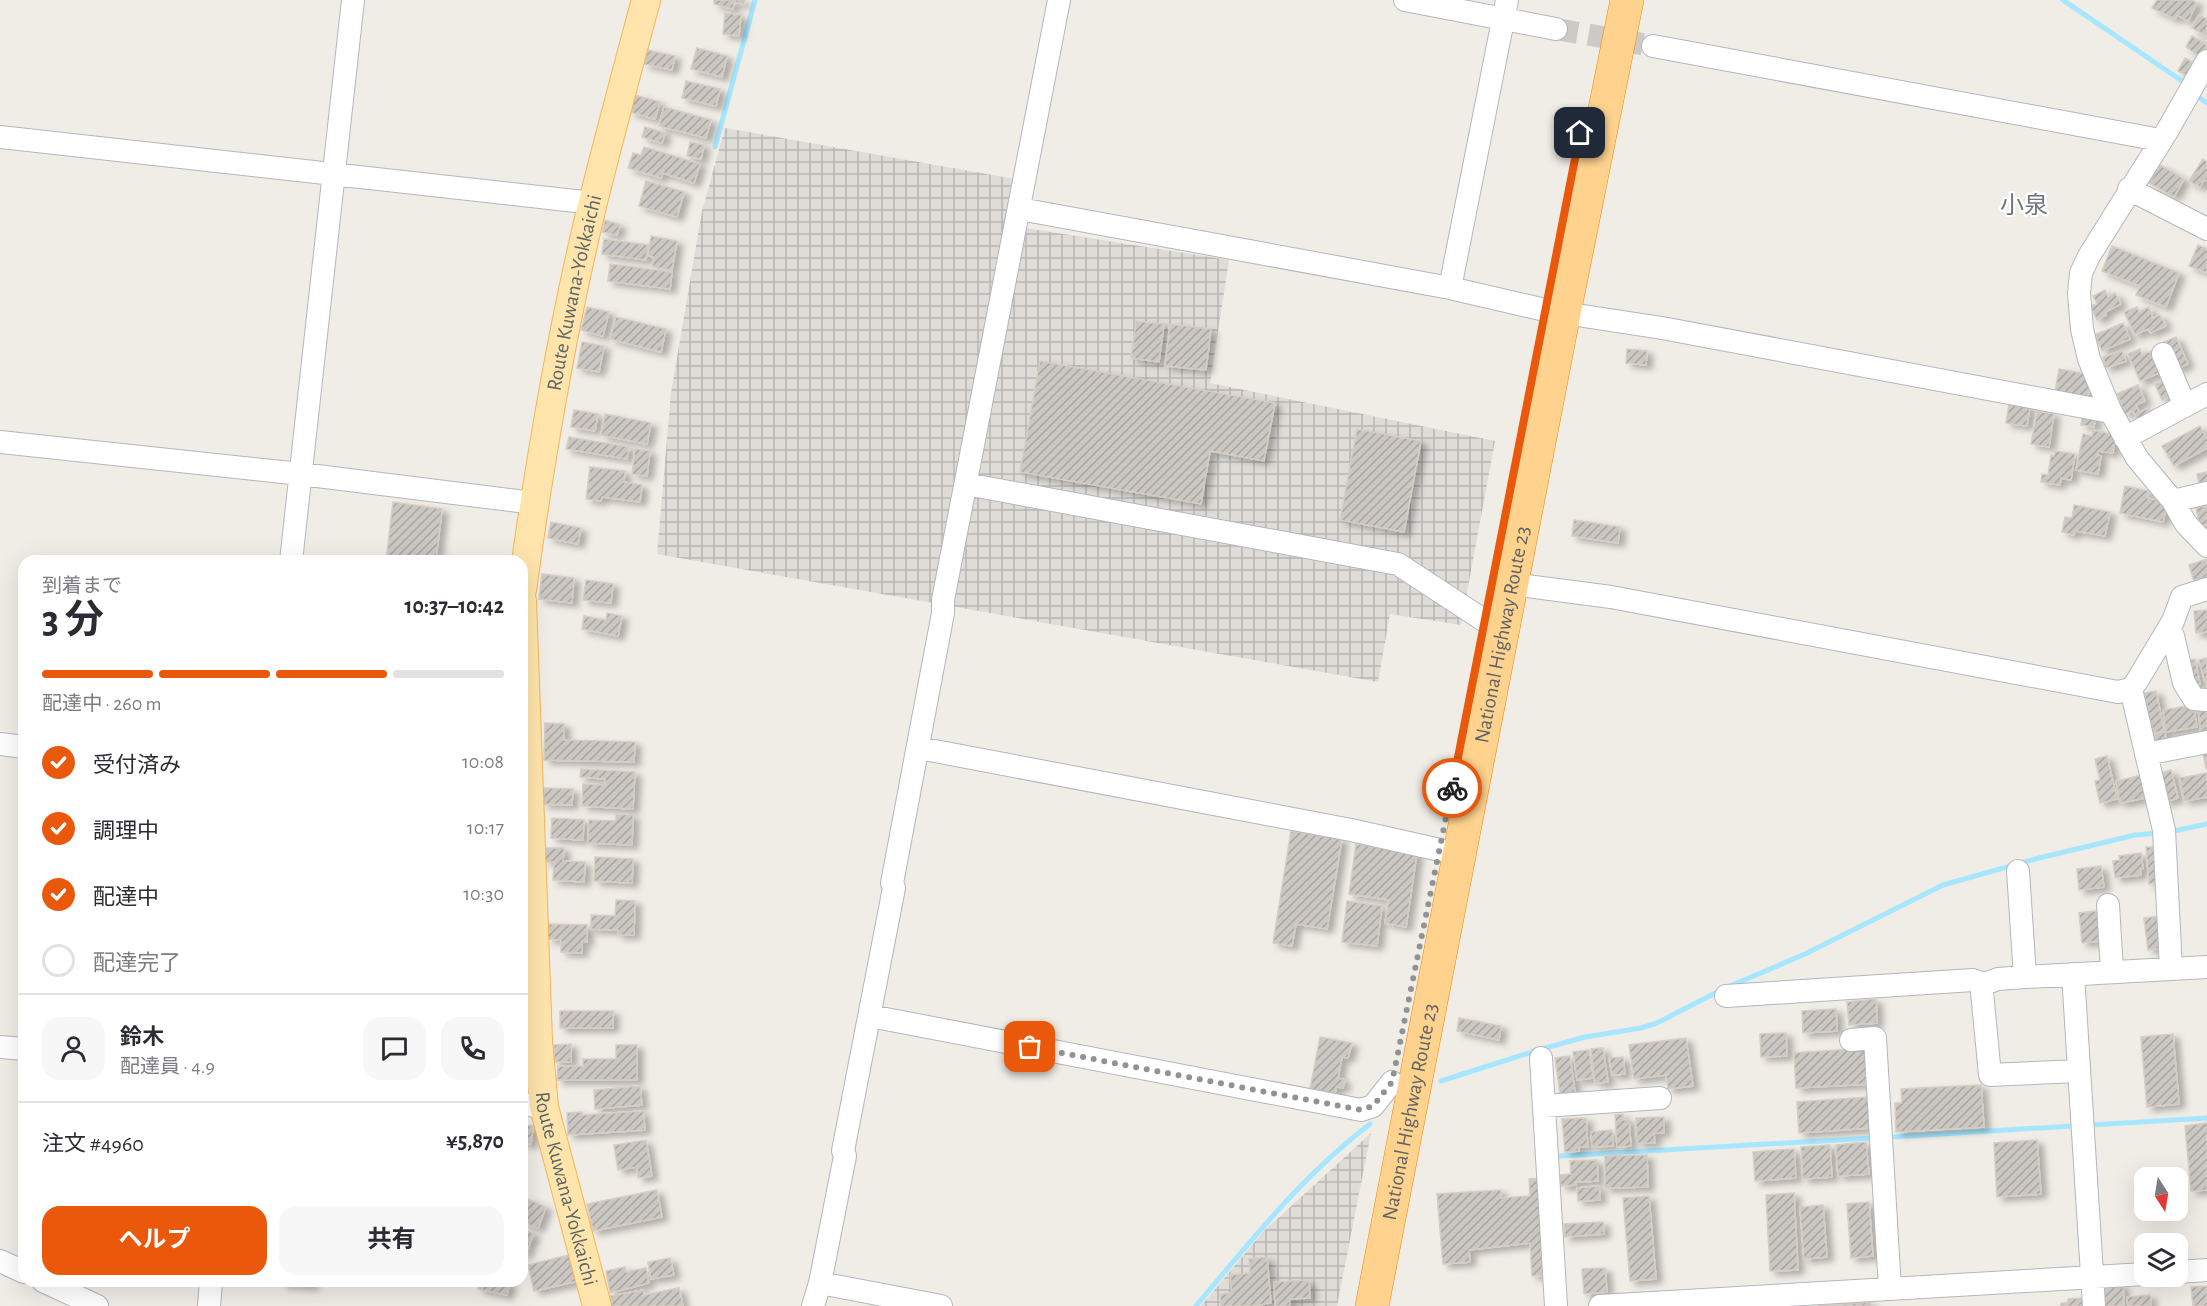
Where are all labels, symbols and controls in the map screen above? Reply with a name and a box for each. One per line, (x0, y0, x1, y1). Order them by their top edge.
pin (1554, 107, 1605, 158)
icon: home (1563, 116, 1596, 149)
street label: Route Kuwana-Yokkaichi (544, 192, 605, 392)
district label: 小泉 (2000, 192, 2048, 218)
street label: National Highway Route 23 (1471, 524, 1534, 745)
text: 到着まで (42, 576, 122, 596)
text: 10:37–10:42 (405, 595, 504, 617)
text: 3 分 (42, 601, 104, 640)
text: 配達中 · 260 m (42, 694, 162, 714)
icon: check (42, 746, 75, 779)
text: 10:08 (462, 752, 504, 772)
text: 受付済み (93, 754, 181, 776)
courier (1422, 758, 1482, 818)
icon: bike (1436, 772, 1469, 805)
icon: check (42, 812, 75, 845)
text: 10:17 (467, 818, 504, 838)
text: 調理中 (93, 820, 159, 842)
icon: check (42, 878, 75, 911)
text: 10:30 (463, 884, 504, 904)
text: 配達中 (93, 886, 159, 908)
text: 配達完了 (93, 952, 181, 974)
street label: National Highway Route 23 (1379, 1002, 1441, 1222)
button: person (42, 1017, 105, 1080)
button: chat (363, 1017, 426, 1080)
button: phone (441, 1017, 504, 1080)
pin (1004, 1021, 1055, 1072)
text: 鈴木 (120, 1026, 164, 1048)
icon: bag (1013, 1030, 1046, 1063)
text: 配達員 · 4.9 (120, 1057, 215, 1077)
street label: Route Kuwana-Yokkaichi (532, 1091, 601, 1288)
text: ¥5,870 (446, 1130, 504, 1152)
text: 注文 #4960 (42, 1133, 144, 1155)
north arrow (2134, 1167, 2188, 1221)
map controls (2134, 1167, 2188, 1287)
button: ヘルプ (42, 1206, 267, 1275)
button: 共有 (279, 1206, 504, 1275)
button: layers (2134, 1233, 2188, 1287)

